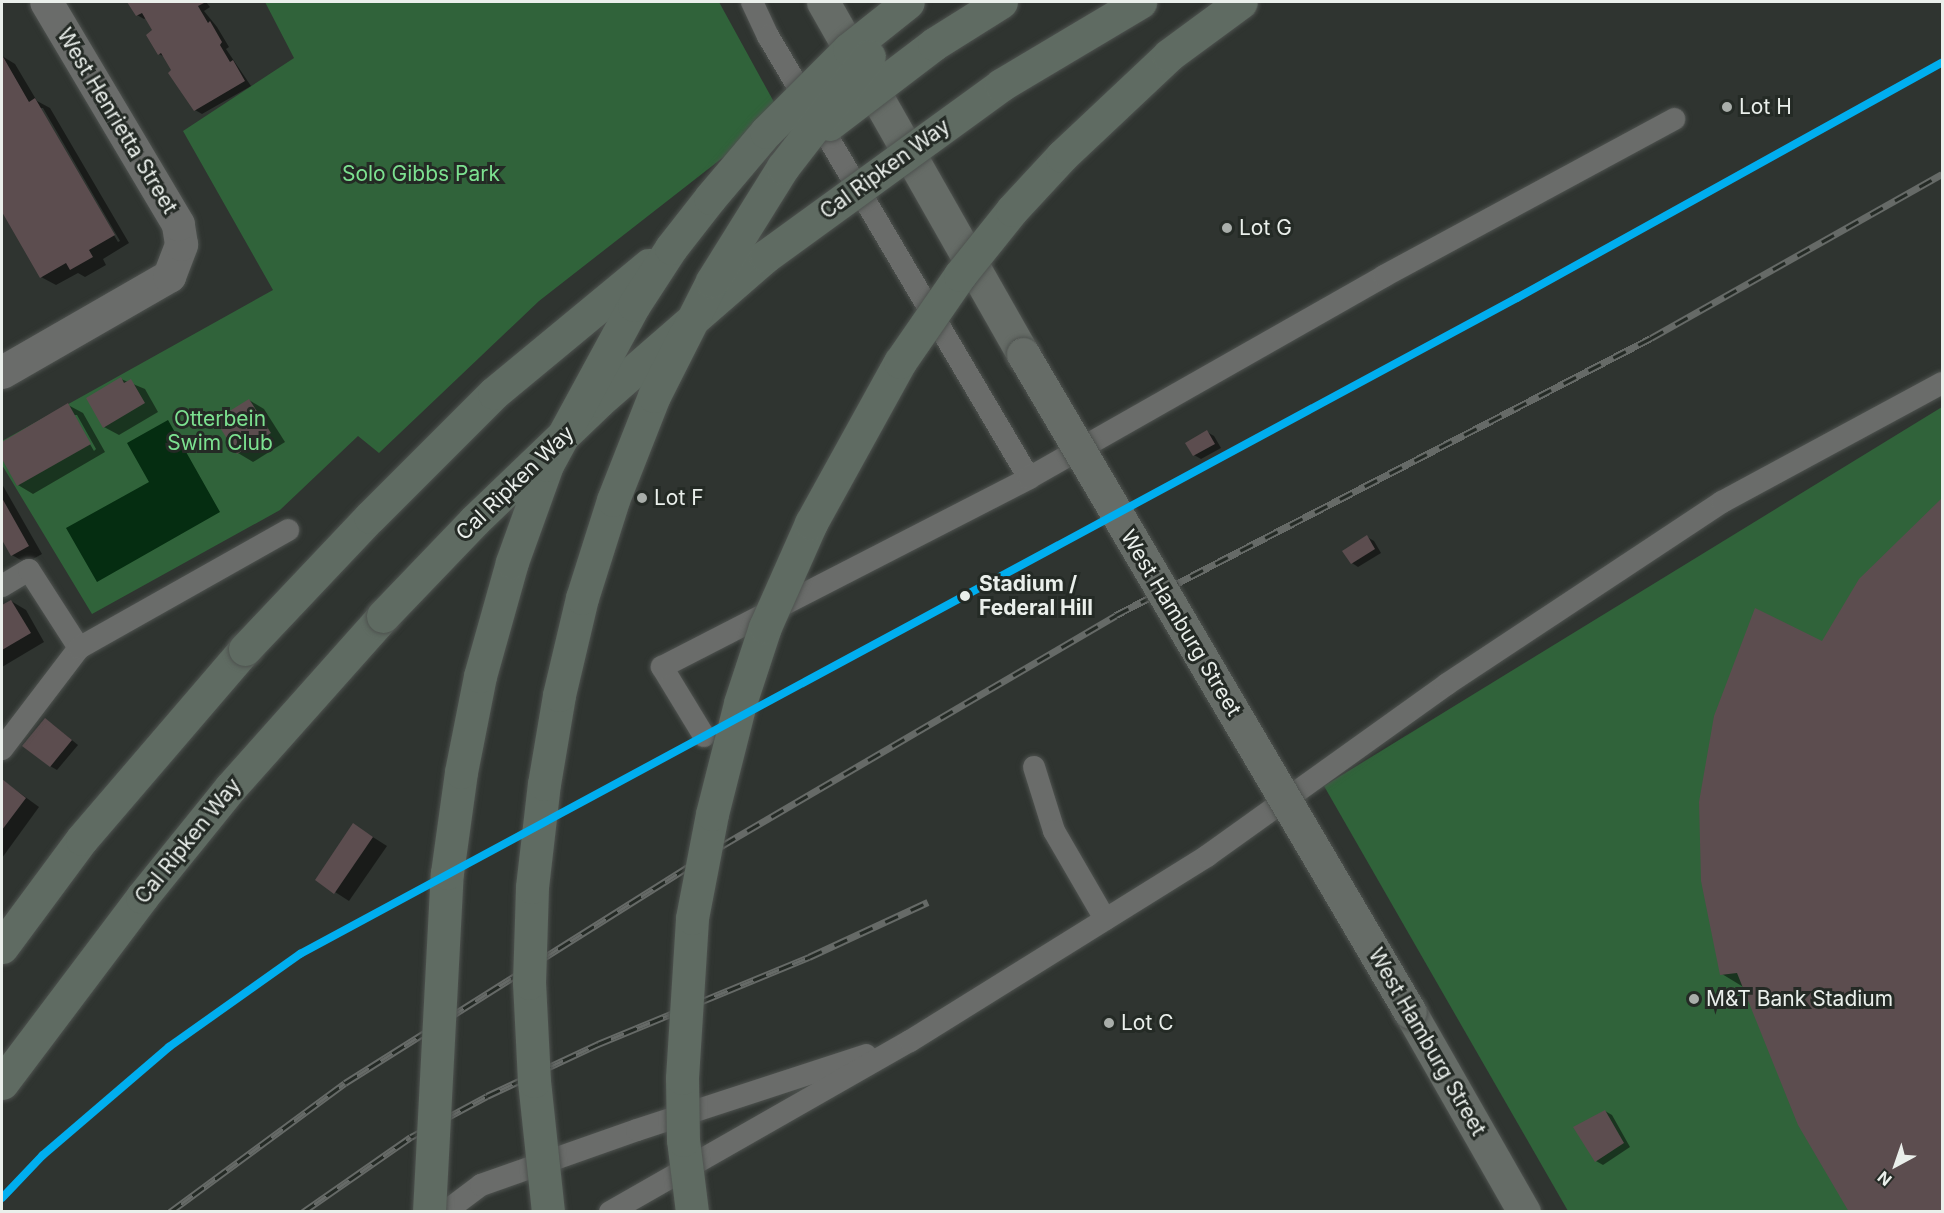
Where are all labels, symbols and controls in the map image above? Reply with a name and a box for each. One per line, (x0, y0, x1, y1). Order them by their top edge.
street label: West Henrietta Street (52, 24, 182, 218)
place label: Lot H (1739, 94, 1792, 120)
marker: Lot H (1720, 100, 1734, 114)
street label: Cal Ripken Way (815, 114, 955, 224)
park label: Solo Gibbs Park (342, 161, 500, 187)
place label: Lot G (1239, 215, 1292, 241)
marker: Lot G (1220, 221, 1234, 235)
park label: Otterbein Swim Club (167, 406, 273, 456)
street label: Cal Ripken Way (451, 420, 579, 546)
place label: Lot F (654, 485, 704, 511)
marker: Lot F (635, 491, 649, 505)
street label: West Hamburg Street (1116, 525, 1246, 721)
place label: Stadium / Federal Hill (979, 571, 1093, 621)
marker: Stadium / Federal Hill (956, 587, 974, 605)
street label: Cal Ripken Way (130, 773, 246, 909)
street label: West Hamburg Street (1363, 944, 1491, 1140)
place label: M&T Bank Stadium (1706, 986, 1893, 1012)
marker: M&T Bank Stadium (1687, 992, 1701, 1006)
place label: Lot C (1121, 1010, 1174, 1036)
marker: Lot C (1102, 1016, 1116, 1030)
north arrow (1866, 1135, 1926, 1195)
text: N (1873, 1167, 1896, 1190)

